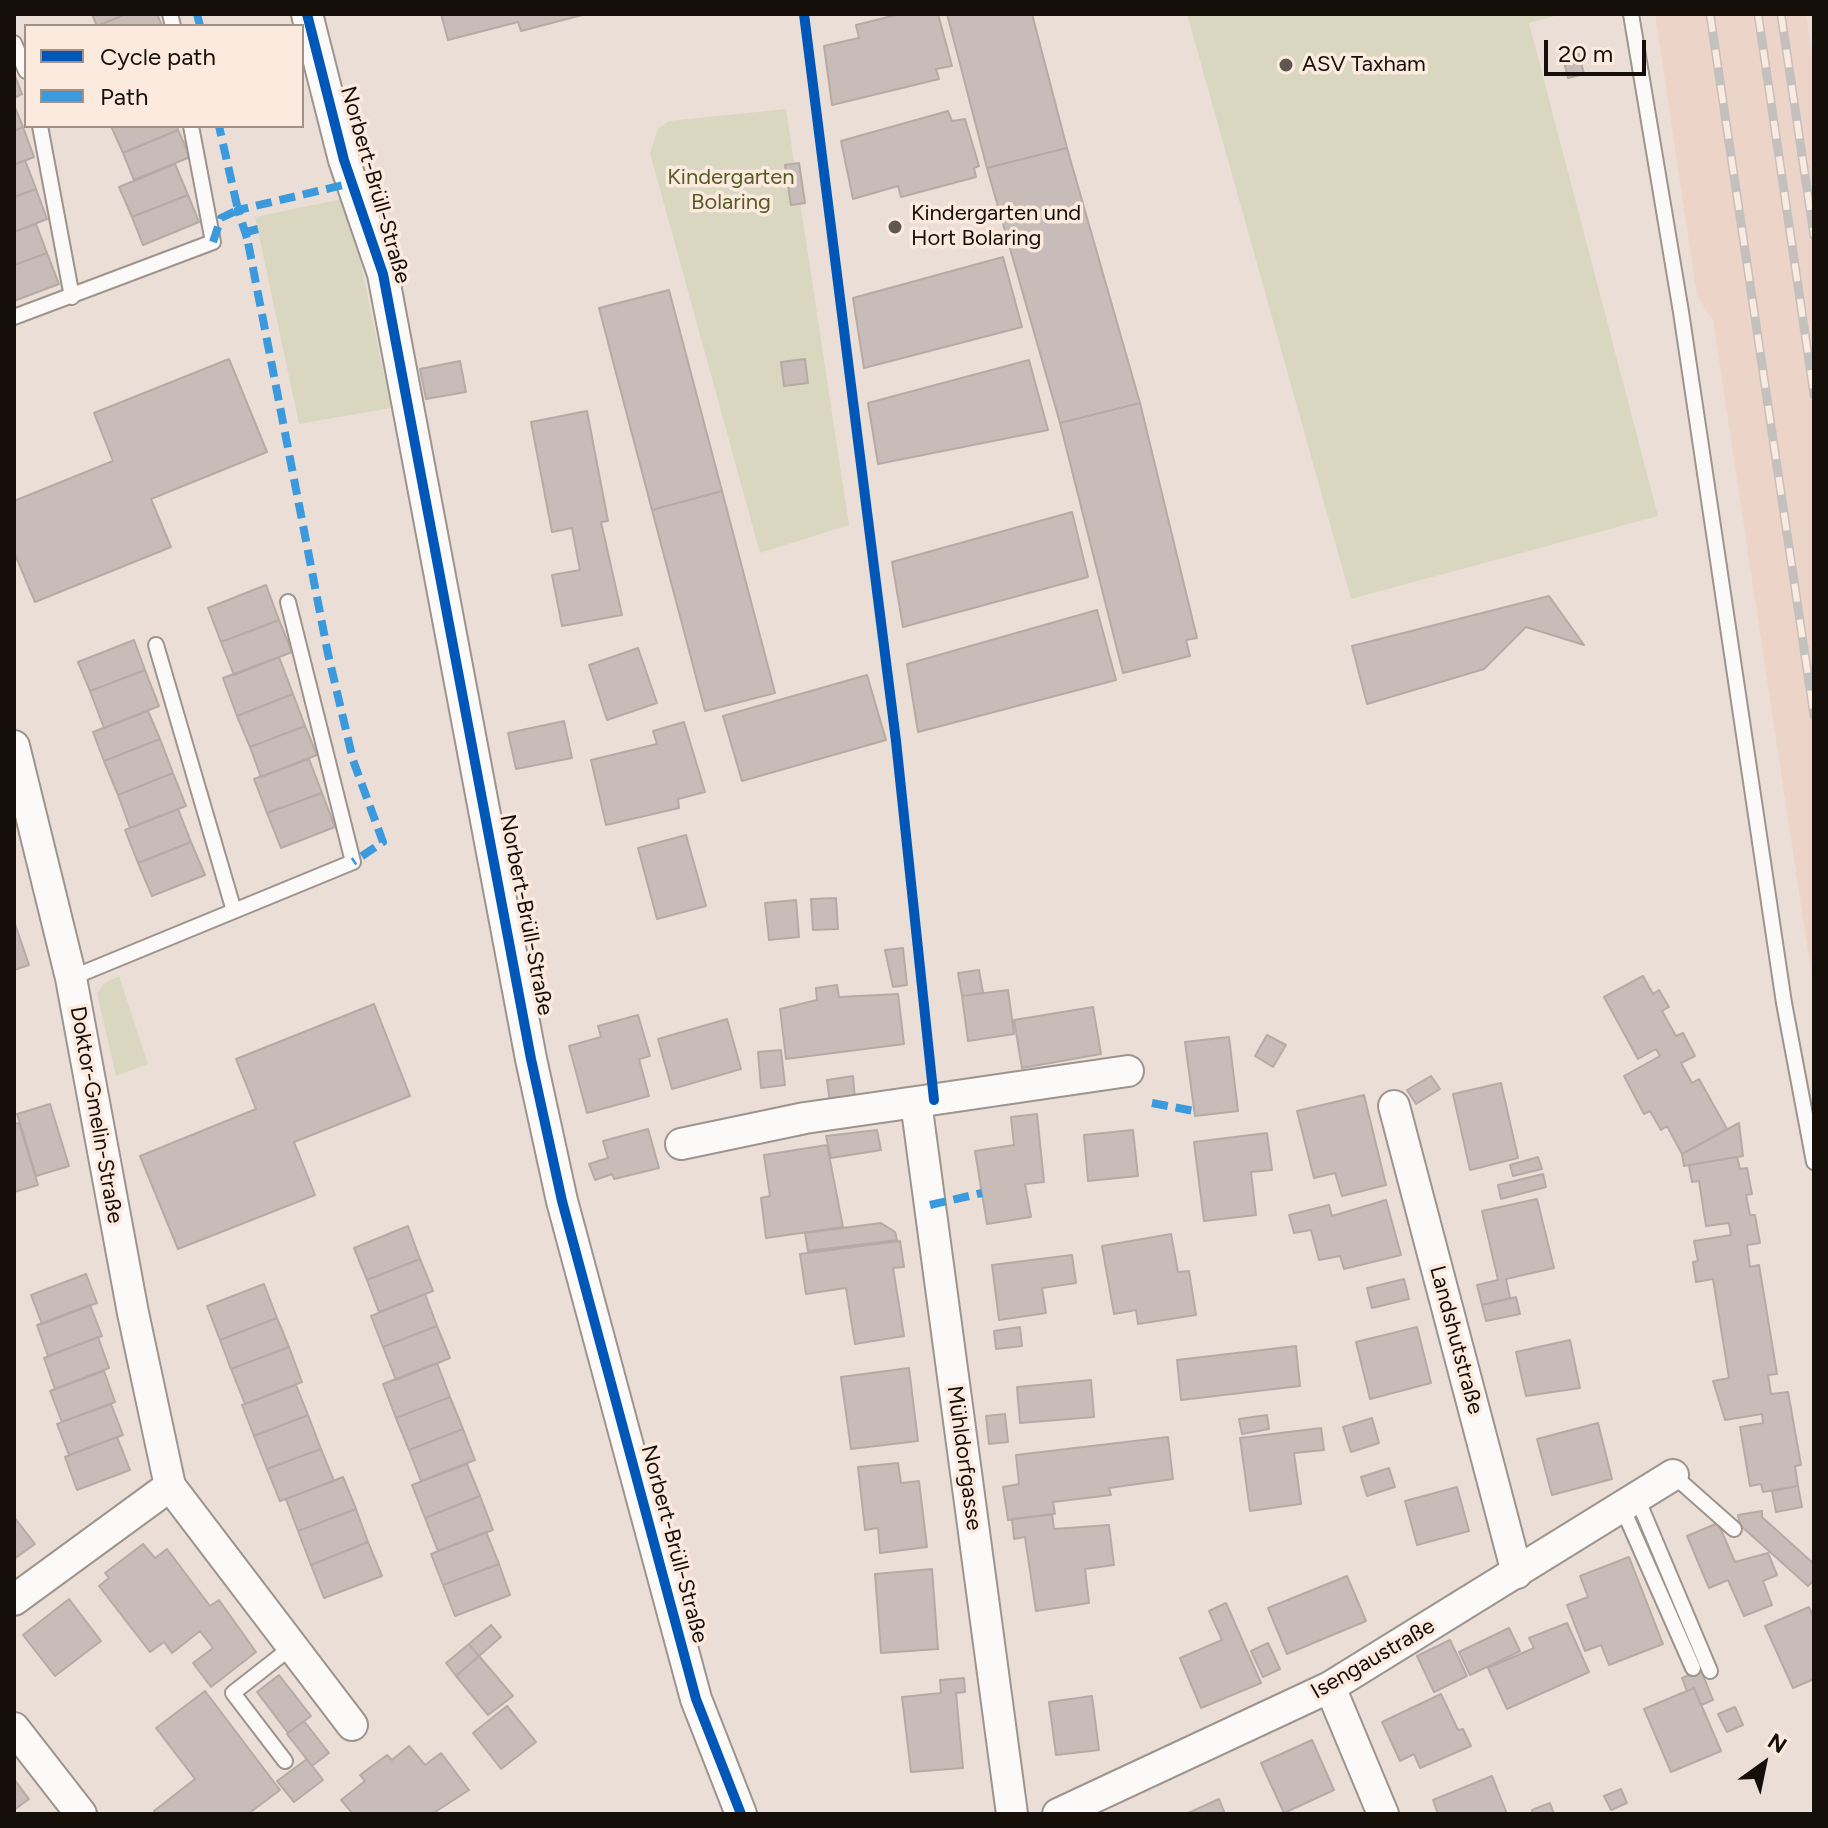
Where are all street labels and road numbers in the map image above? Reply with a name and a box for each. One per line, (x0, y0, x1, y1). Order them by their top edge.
street label: Norbert-Brüll-Straße (334, 83, 416, 287)
street label: Norbert-Brüll-Straße (494, 812, 558, 1018)
street label: Doktor-Gmelin-Straße (64, 1004, 128, 1226)
street label: Landshutstraße (1424, 1263, 1488, 1417)
street label: Mühldorfgasse (941, 1384, 987, 1532)
street label: Norbert-Brüll-Straße (635, 1442, 713, 1646)
street label: Isengaustraße (1306, 1613, 1440, 1705)

